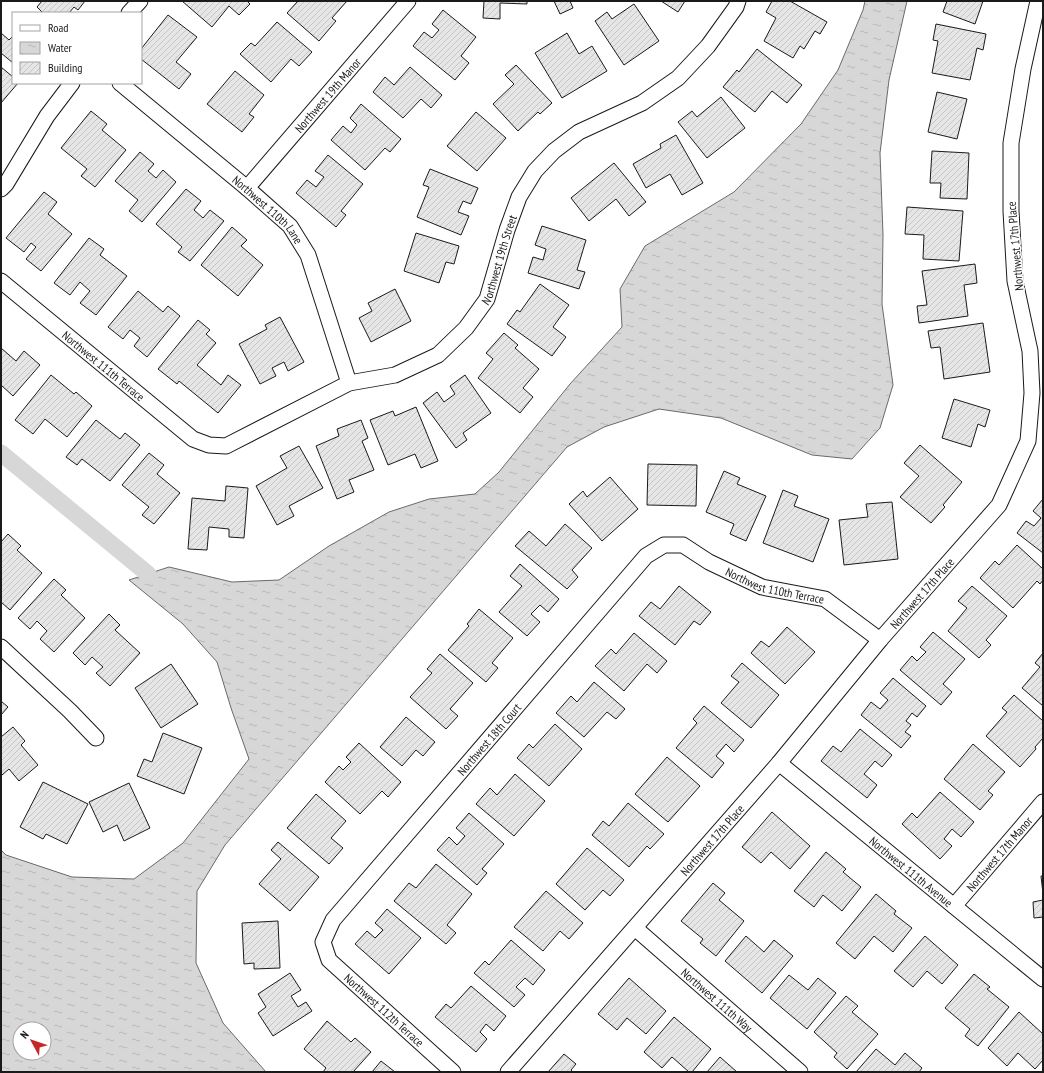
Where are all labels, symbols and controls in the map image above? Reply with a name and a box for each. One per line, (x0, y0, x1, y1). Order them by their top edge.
legend (12, 12, 142, 84)
text: Road (48, 20, 68, 35)
text: Water (48, 40, 73, 55)
street label: Northwest 19th Manor (291, 54, 364, 135)
text: Building (48, 60, 83, 75)
street label: Northwest 110th Lane (230, 172, 307, 246)
street label: Northwest 17th Place (1004, 201, 1026, 291)
street label: Northwest 19th Street (478, 212, 520, 307)
street label: Northwest 111th Terrace (59, 327, 148, 404)
street label: Northwest 17th Place (886, 554, 957, 631)
street label: Northwest 110th Terrace (723, 563, 825, 606)
street label: Northwest 18th Court (454, 699, 524, 778)
street label: Northwest 17th Place (677, 801, 747, 878)
street label: Northwest 17th Manor (963, 813, 1036, 894)
street label: Northwest 111th Avenue (867, 833, 956, 910)
street label: Northwest 111th Way (678, 964, 756, 1035)
street label: Northwest 112th Terrace (341, 970, 427, 1050)
north arrow (12, 1021, 52, 1061)
text: N (17, 1028, 32, 1041)

